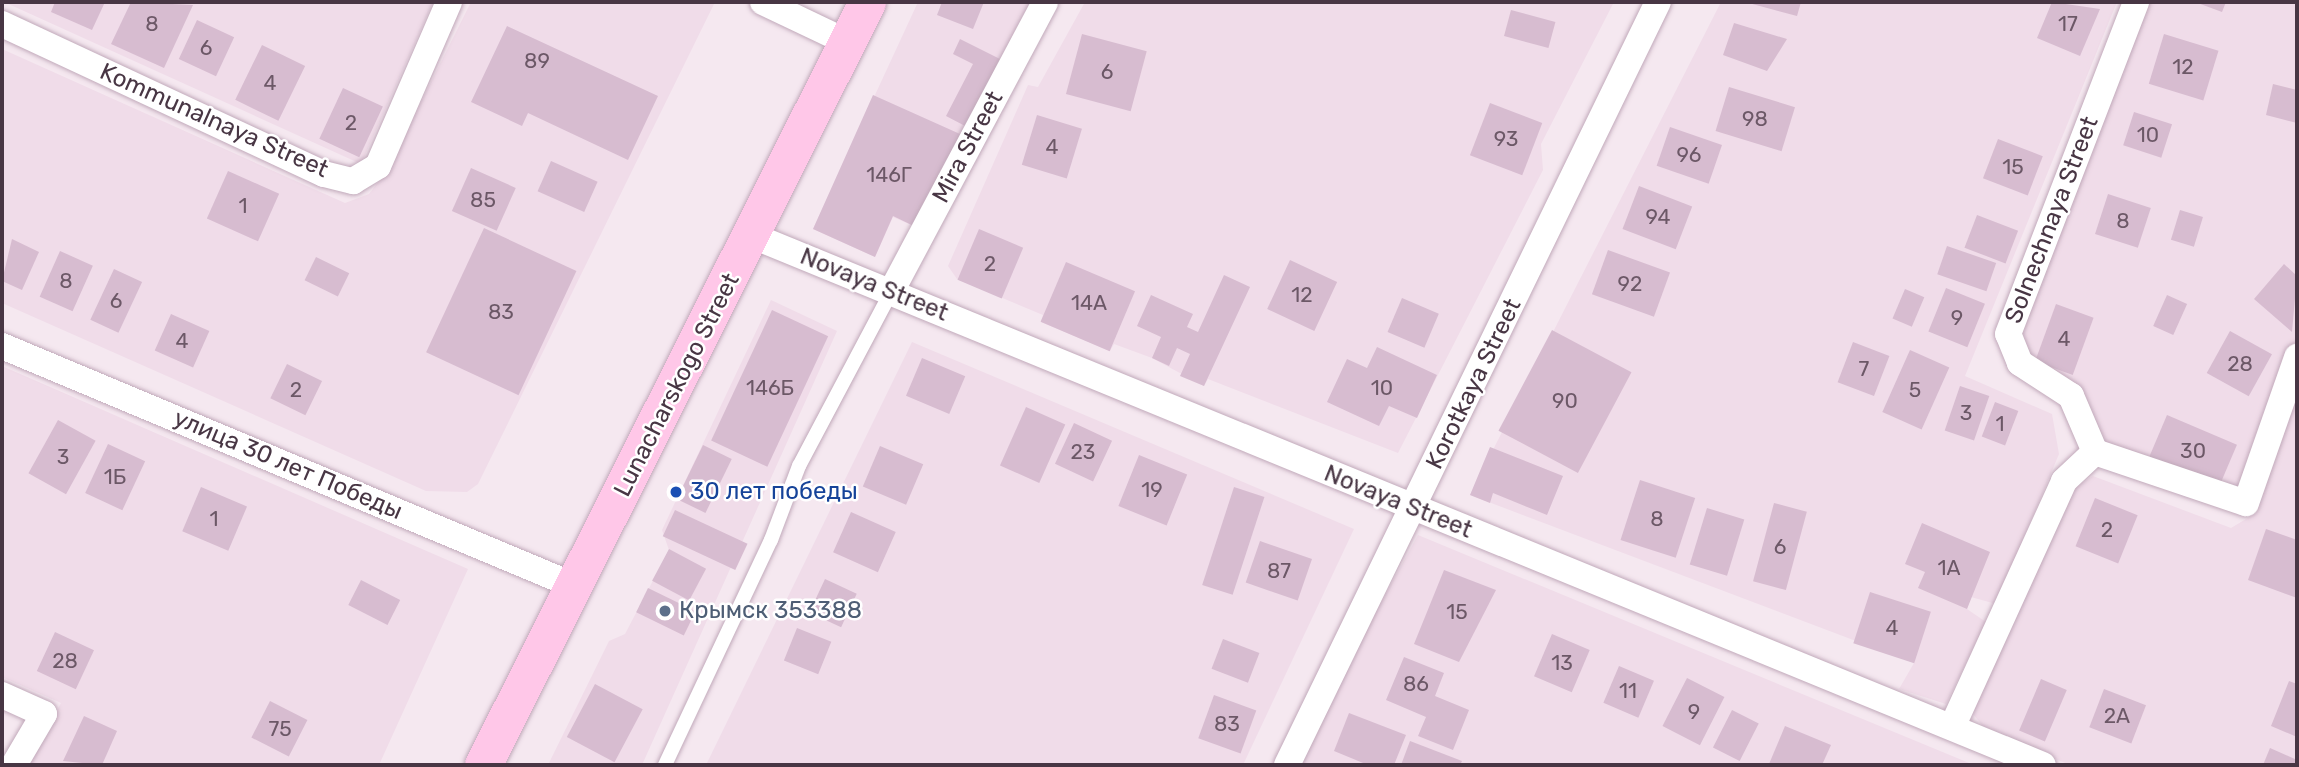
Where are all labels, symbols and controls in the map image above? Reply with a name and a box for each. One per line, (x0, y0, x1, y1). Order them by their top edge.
house number: 8 (145, 11, 159, 37)
house number: 17 (2058, 11, 2078, 37)
house number: 6 (200, 35, 212, 61)
house number: 89 (524, 48, 550, 74)
house number: 12 (2172, 54, 2194, 80)
street label: Kommunalnaya Street (95, 58, 333, 184)
house number: 6 (1101, 59, 1113, 85)
house number: 4 (263, 70, 277, 96)
street label: Mira Street (927, 86, 1009, 208)
house number: 98 (1742, 106, 1768, 132)
house number: 2 (345, 110, 357, 136)
street label: Solnechnaya Street (1999, 113, 2105, 327)
house number: 10 (2137, 122, 2159, 148)
house number: 93 (1494, 126, 1518, 152)
house number: 4 (1045, 134, 1059, 160)
house number: 96 (1677, 142, 1701, 168)
house number: 15 (2002, 154, 2024, 180)
house number: 146Г (866, 162, 912, 188)
house number: 85 (470, 187, 496, 213)
house number: 1 (239, 193, 247, 219)
house number: 94 (1645, 204, 1671, 230)
house number: 8 (2116, 208, 2130, 234)
street label: Novaya Street (796, 242, 952, 328)
house number: 2 (984, 251, 996, 277)
house number: 8 (59, 268, 73, 294)
street label: Lunacharskogo Street (608, 269, 746, 501)
house number: 92 (1618, 271, 1642, 297)
house number: 12 (1291, 282, 1313, 308)
house number: 6 (110, 288, 122, 314)
house number: 14А (1071, 290, 1107, 316)
street label: Korotkaya Street (1420, 294, 1528, 474)
house number: 83 (488, 299, 514, 325)
house number: 9 (1951, 305, 1963, 331)
house number: 4 (2057, 326, 2071, 352)
house number: 4 (175, 328, 189, 354)
house number: 28 (2227, 351, 2253, 377)
house number: 7 (1859, 356, 1869, 382)
house number: 146Б (746, 375, 794, 401)
house number: 10 (1371, 375, 1393, 401)
house number: 2 (290, 377, 302, 403)
house number: 5 (1909, 377, 1921, 403)
house number: 90 (1552, 388, 1578, 414)
house number: 3 (1960, 400, 1972, 426)
street label: улица 30 лет Победы (169, 404, 407, 526)
house number: 1 (1996, 411, 2004, 437)
house number: 30 (2180, 438, 2206, 464)
house number: 23 (1071, 439, 1095, 465)
house number: 3 (57, 444, 69, 470)
street label: Novaya Street (1320, 459, 1476, 545)
house number: 1Б (104, 464, 126, 490)
house number: 19 (1141, 477, 1163, 503)
place label: 30 лет победы (690, 478, 858, 506)
marker: 30 лет победы (668, 484, 684, 500)
house number: 1 (210, 506, 218, 532)
house number: 8 (1650, 506, 1664, 532)
house number: 2 (2101, 517, 2113, 543)
house number: 6 (1774, 534, 1786, 560)
house number: 1А (1937, 555, 1961, 581)
house number: 87 (1267, 558, 1291, 584)
place label: Крымск 353388 (679, 597, 862, 625)
house number: 15 (1446, 599, 1468, 625)
marker: Крымск 353388 (657, 603, 673, 619)
house number: 4 (1885, 615, 1899, 641)
house number: 28 (52, 648, 78, 674)
house number: 13 (1551, 650, 1573, 676)
house number: 86 (1403, 671, 1429, 697)
house number: 11 (1619, 678, 1637, 704)
house number: 9 (1688, 699, 1700, 725)
house number: 2А (2104, 703, 2130, 729)
house number: 83 (1214, 711, 1240, 737)
house number: 75 (268, 716, 292, 742)

